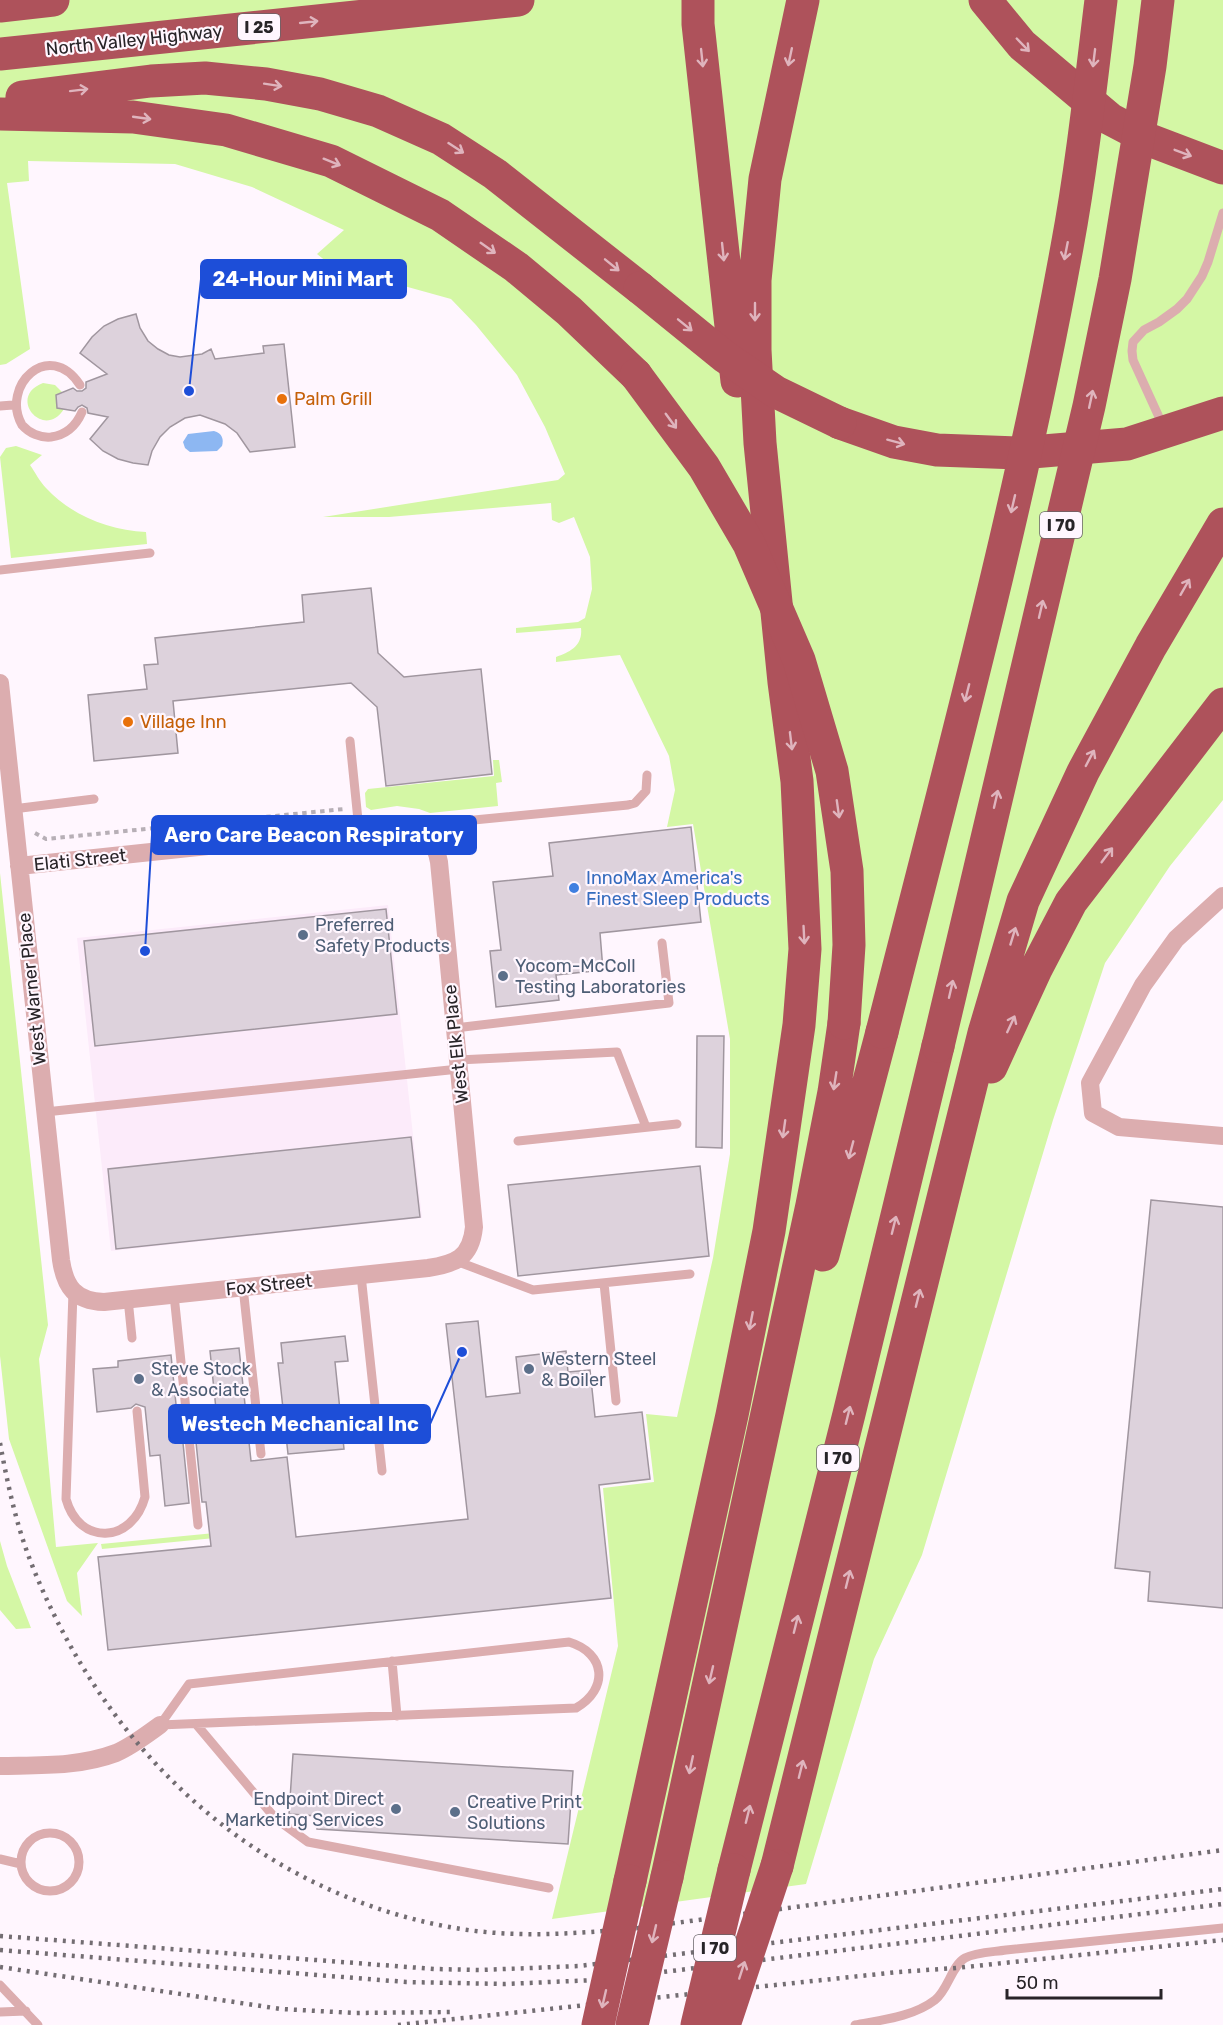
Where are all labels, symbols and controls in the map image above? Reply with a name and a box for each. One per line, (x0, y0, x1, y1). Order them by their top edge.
road number: I 25 (238, 14, 280, 40)
one-way arrow (298, 16, 318, 27)
street label: North Valley Highway (45, 20, 223, 60)
one-way arrow (1016, 37, 1030, 52)
one-way arrow (784, 47, 795, 66)
one-way arrow (697, 48, 708, 68)
one-way arrow (1088, 48, 1099, 67)
one-way arrow (262, 80, 282, 91)
one-way arrow (68, 85, 88, 96)
one-way arrow (132, 113, 152, 124)
one-way arrow (447, 142, 464, 155)
one-way arrow (1173, 148, 1192, 159)
one-way arrow (322, 158, 340, 169)
one-way arrow (1060, 241, 1071, 260)
one-way arrow (480, 242, 496, 254)
one-way arrow (717, 242, 728, 262)
one-way arrow (604, 258, 620, 271)
callout: 24-Hour Mini Mart (201, 260, 406, 298)
text: 24-Hour Mini Mart (213, 267, 393, 291)
one-way arrow (749, 302, 761, 322)
one-way arrow (677, 318, 693, 331)
place label: Palm Grill (294, 388, 372, 410)
one-way arrow (1086, 390, 1097, 409)
marker: Palm Grill (275, 392, 289, 406)
one-way arrow (665, 413, 677, 429)
one-way arrow (886, 436, 905, 448)
one-way arrow (1007, 493, 1018, 513)
road number: I 70 (1040, 512, 1082, 538)
one-way arrow (1179, 579, 1191, 596)
one-way arrow (1036, 600, 1048, 619)
one-way arrow (961, 683, 973, 702)
place label: Village Inn (140, 711, 227, 733)
marker: Village Inn (121, 715, 135, 729)
one-way arrow (786, 730, 797, 750)
one-way arrow (1085, 749, 1096, 767)
one-way arrow (991, 790, 1003, 809)
one-way arrow (832, 799, 843, 818)
callout: Aero Care Beacon Respiratory (152, 816, 476, 854)
text: Aero Care Beacon Respiratory (164, 823, 464, 847)
street label: Elati Street (33, 844, 127, 876)
one-way arrow (1100, 847, 1113, 863)
place label: InnoMax America's Finest Sleep Products (586, 867, 770, 910)
marker: InnoMax America's Finest Sleep Products (567, 881, 581, 895)
street label: West Warner Place (13, 912, 51, 1066)
place label: Preferred Safety Products (315, 914, 450, 957)
one-way arrow (799, 924, 810, 944)
one-way arrow (1008, 927, 1019, 946)
marker: Preferred Safety Products (296, 928, 310, 942)
place label: Yocom-McColl Testing Laboratories (515, 955, 686, 998)
marker: Yocom-McColl Testing Laboratories (496, 969, 510, 983)
one-way arrow (946, 980, 957, 999)
street label: West Elk Place (439, 983, 473, 1105)
one-way arrow (1006, 1015, 1018, 1033)
one-way arrow (830, 1070, 841, 1090)
one-way arrow (778, 1118, 789, 1138)
one-way arrow (845, 1140, 856, 1159)
one-way arrow (889, 1216, 901, 1235)
street label: Fox Street (225, 1270, 313, 1300)
one-way arrow (913, 1289, 925, 1308)
one-way arrow (745, 1310, 756, 1330)
place label: Western Steel & Boiler (541, 1348, 656, 1391)
place label: Steve Stock & Associate (151, 1358, 252, 1401)
marker: Western Steel & Boiler (522, 1362, 536, 1376)
marker: Steve Stock & Associate (132, 1372, 146, 1386)
callout: Westech Mechanical Inc (169, 1405, 430, 1443)
one-way arrow (843, 1406, 855, 1425)
text: Westech Mechanical Inc (181, 1412, 419, 1436)
road number: I 70 (817, 1445, 859, 1471)
one-way arrow (843, 1570, 855, 1589)
one-way arrow (790, 1615, 802, 1634)
one-way arrow (705, 1665, 716, 1684)
one-way arrow (685, 1755, 697, 1774)
one-way arrow (796, 1760, 808, 1779)
place label: Endpoint Direct Marketing Services (225, 1788, 384, 1831)
place label: Creative Print Solutions (467, 1791, 582, 1834)
marker: Endpoint Direct Marketing Services (389, 1802, 403, 1816)
one-way arrow (743, 1804, 755, 1823)
marker: Creative Print Solutions (448, 1805, 462, 1819)
one-way arrow (647, 1924, 659, 1943)
road number: I 70 (694, 1935, 736, 1961)
one-way arrow (738, 1961, 749, 1979)
scale bar (1007, 1962, 1162, 2000)
text: 50 m (1016, 1972, 1059, 1994)
one-way arrow (597, 1989, 609, 2008)

